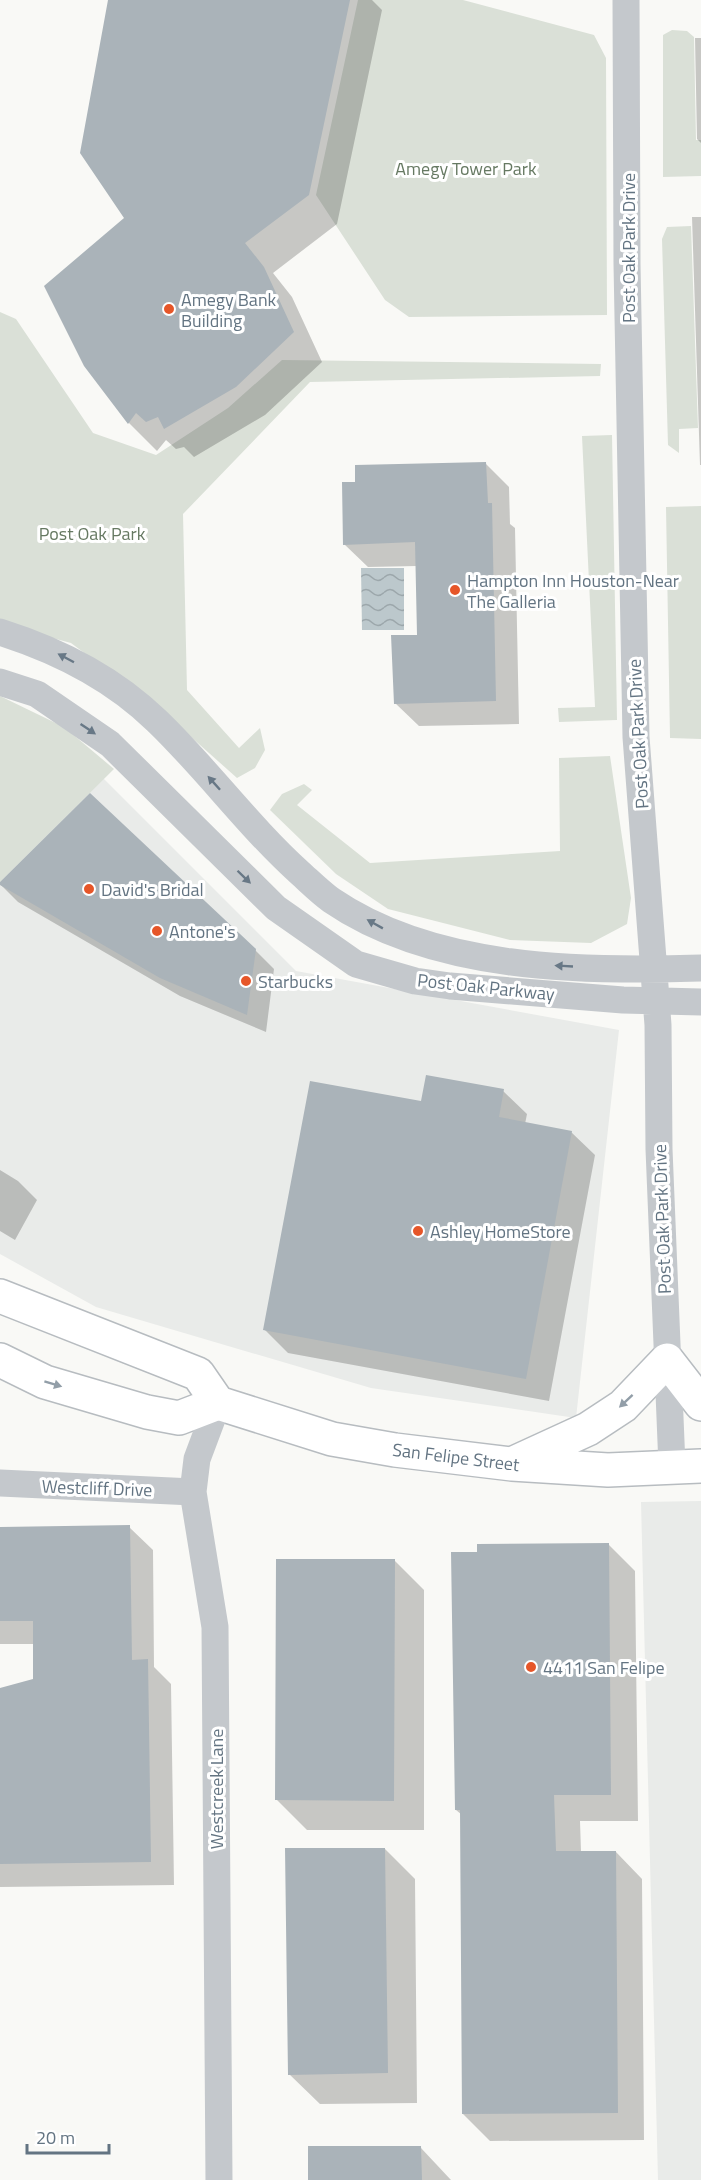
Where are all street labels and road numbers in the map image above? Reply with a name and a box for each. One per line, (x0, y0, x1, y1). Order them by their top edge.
street label: Post Oak Park Drive (615, 173, 642, 323)
street label: Post Oak Park Drive (621, 658, 655, 810)
street label: Post Oak Parkway (416, 966, 556, 1008)
street label: Post Oak Park Drive (646, 1144, 678, 1294)
street label: San Felipe Street (391, 1436, 522, 1478)
street label: Westcliff Drive (41, 1473, 153, 1503)
street label: Westcreek Lane (203, 1729, 230, 1849)

